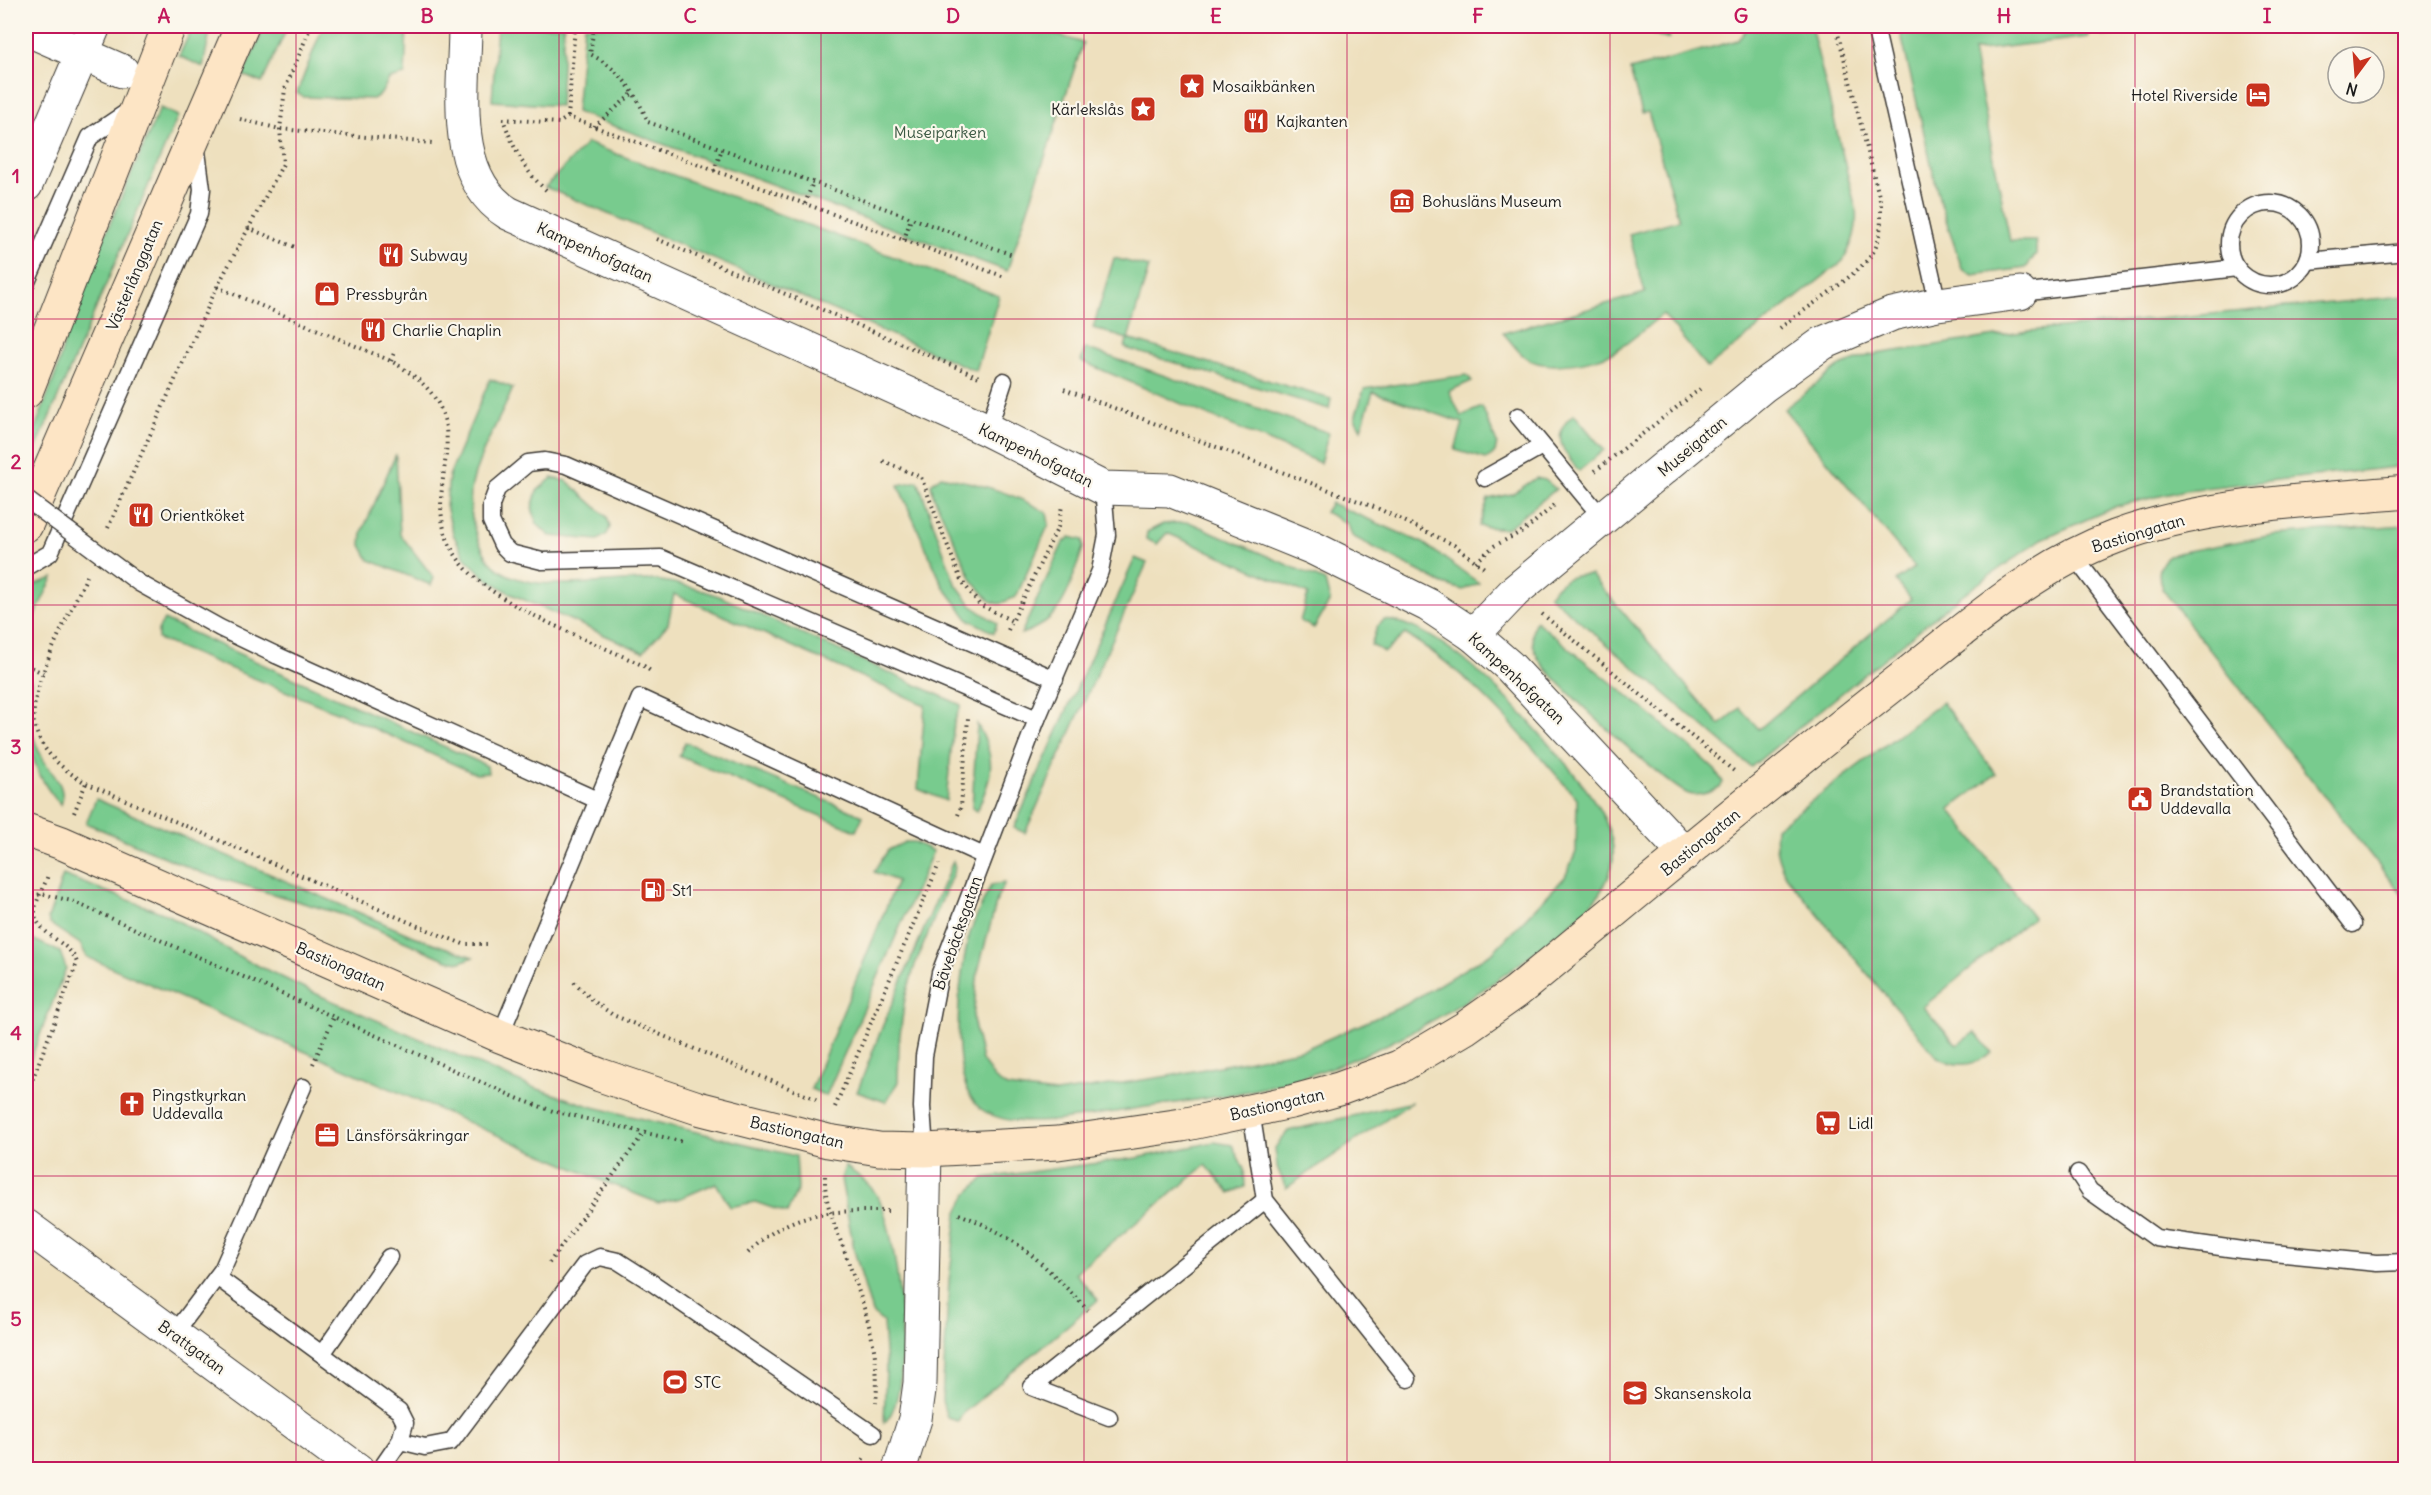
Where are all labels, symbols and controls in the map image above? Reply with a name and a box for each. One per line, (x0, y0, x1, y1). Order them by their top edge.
text: A (158, 3, 171, 28)
text: B (420, 3, 434, 28)
text: C (683, 3, 697, 28)
text: D (946, 3, 960, 28)
text: E (1210, 3, 1222, 28)
text: F (1472, 3, 1484, 28)
text: G (1734, 3, 1748, 28)
text: H (1997, 3, 2011, 28)
text: I (2263, 3, 2272, 28)
north arrow (2326, 45, 2386, 105)
place icon: Mosaikbänken (1177, 71, 1207, 101)
place label: Mosaikbänken (1212, 76, 1315, 96)
text: N (2344, 78, 2360, 101)
hotel icon: Hotel Riverside (2243, 80, 2273, 110)
place label: Hotel Riverside (2131, 85, 2238, 105)
place icon: Kärlekslås (1128, 94, 1158, 124)
place label: Kärlekslås (1051, 99, 1124, 119)
restaurant icon: Kajkanten (1241, 106, 1271, 136)
place label: Kajkanten (1276, 111, 1348, 131)
park label: Museiparken (894, 122, 986, 142)
text: 1 (12, 163, 20, 188)
museum icon: Bohusläns Museum (1387, 186, 1417, 216)
place label: Bohusläns Museum (1422, 191, 1562, 211)
street label: Västerlånggatan (102, 216, 166, 334)
street label: Kampenhofgatan (534, 217, 656, 287)
restaurant icon: Subway (376, 240, 406, 270)
place label: Subway (410, 245, 468, 265)
shop icon: Pressbyrån (312, 279, 342, 309)
place label: Pressbyrån (346, 284, 428, 304)
restaurant icon: Charlie Chaplin (358, 315, 388, 345)
place label: Charlie Chaplin (392, 320, 501, 340)
street label: Museigatan (1654, 411, 1730, 481)
street label: Kampenhofgatan (975, 419, 1097, 491)
text: 2 (11, 449, 22, 474)
restaurant icon: Orientköket (126, 500, 156, 530)
place label: Orientköket (160, 505, 245, 525)
street label: Bastiongatan (2089, 509, 2187, 557)
street label: Kampenhofgatan (1464, 628, 1570, 728)
text: 3 (10, 734, 22, 759)
place label: Brandstation Uddevalla (2160, 780, 2254, 818)
public building icon: Brandstation Uddevalla (2125, 784, 2155, 814)
street label: Bastiongatan (1656, 804, 1744, 880)
street label: Bävebäcksgatan (928, 873, 986, 993)
fuel station icon: St1 (638, 875, 668, 905)
place label: St1 (672, 880, 692, 900)
street label: Bastiongatan (293, 937, 389, 995)
text: 4 (10, 1020, 22, 1045)
street label: Bastiongatan (1228, 1083, 1326, 1125)
place label: Pingstkyrkan Uddevalla (152, 1085, 246, 1123)
church icon: Pingstkyrkan Uddevalla (117, 1089, 147, 1119)
supermarket icon: Lidl (1813, 1108, 1843, 1138)
street label: Bastiongatan (748, 1111, 846, 1153)
place label: Lidl (1848, 1113, 1873, 1133)
office icon: Länsförsäkringar (312, 1120, 342, 1150)
place label: Länsförsäkringar (346, 1125, 470, 1145)
text: 5 (10, 1306, 22, 1331)
street label: Brattgatan (154, 1316, 230, 1378)
sports icon: STC (660, 1367, 690, 1397)
place label: STC (694, 1372, 721, 1392)
school or university icon: Skansenskola (1620, 1378, 1650, 1408)
place label: Skansenskola (1654, 1383, 1752, 1403)

